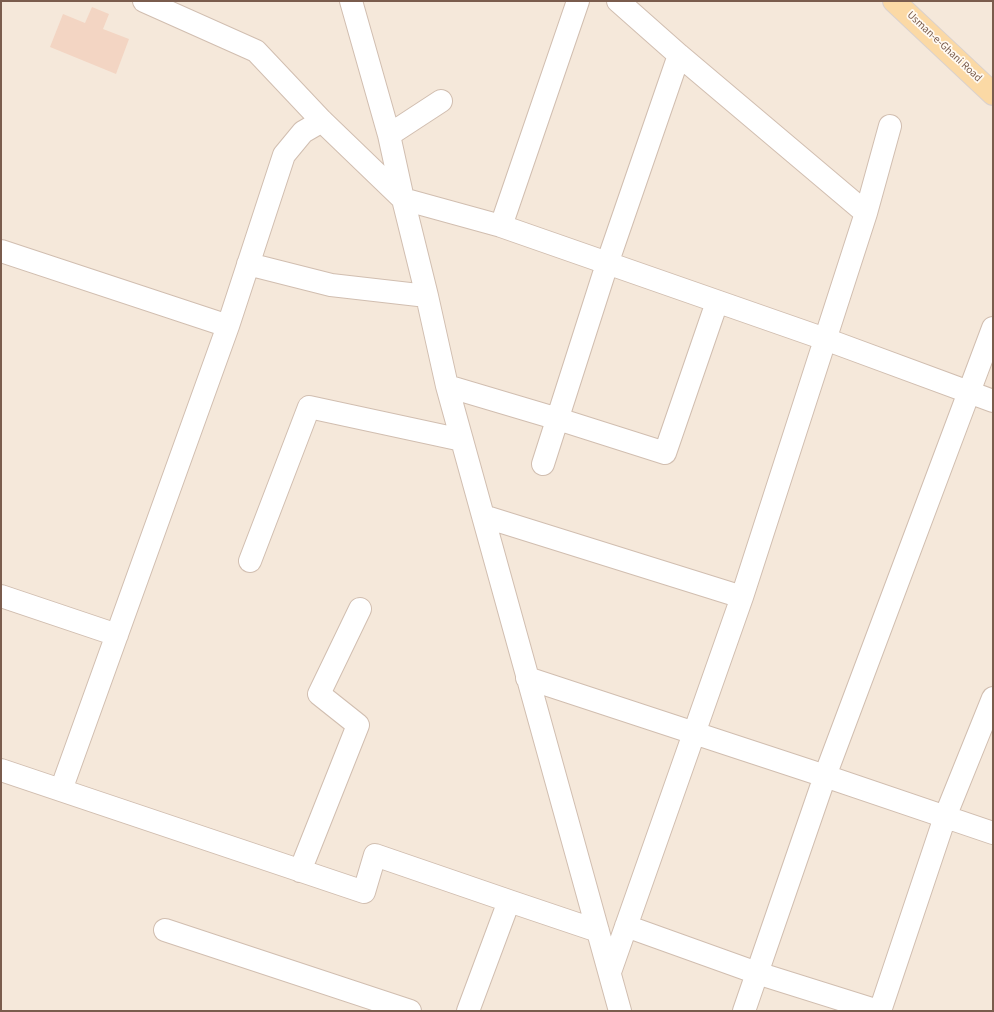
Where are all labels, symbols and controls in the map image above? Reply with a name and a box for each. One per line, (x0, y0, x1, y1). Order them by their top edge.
street label: Usman-e-Ghani Road (904, 9, 984, 85)

